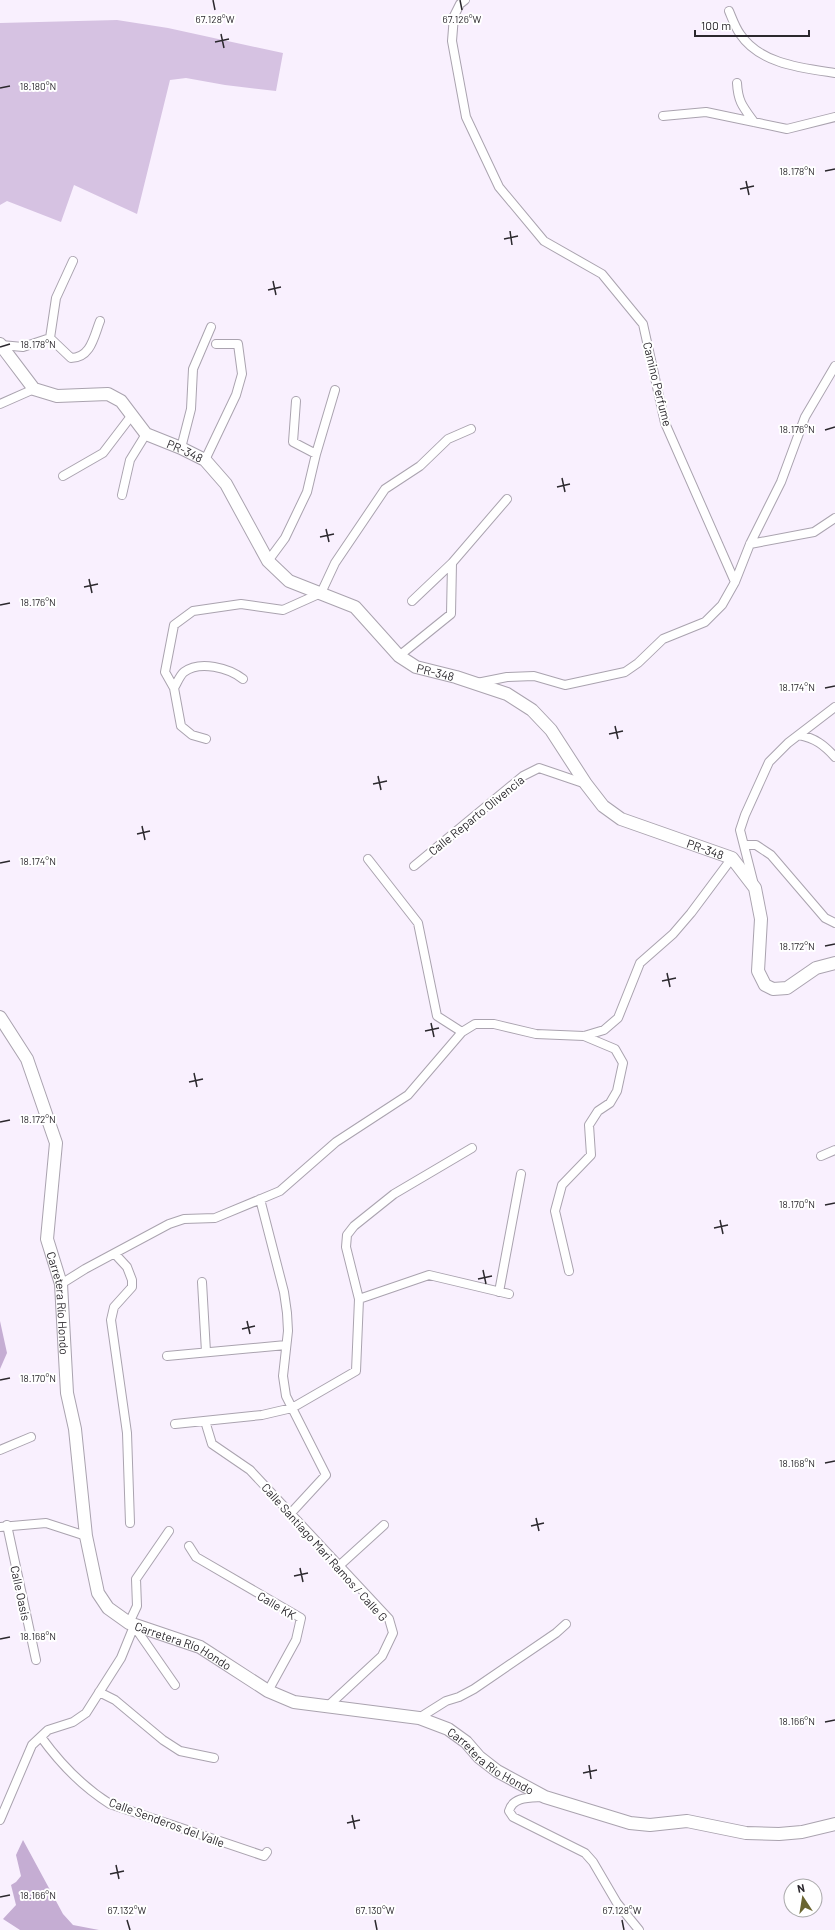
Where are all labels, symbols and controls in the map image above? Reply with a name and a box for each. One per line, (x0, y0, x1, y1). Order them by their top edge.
scale bar (695, 12, 809, 38)
text: 67.128°W (196, 13, 235, 25)
text: 67.126°W (443, 13, 482, 25)
text: 100 m (701, 18, 731, 32)
text: 18.180°N (20, 80, 56, 92)
text: 18.178°N (779, 165, 815, 177)
text: 18.178°N (20, 338, 56, 350)
street label: Camino Perfume (641, 340, 675, 428)
text: 18.176°N (779, 423, 815, 435)
street label: PR-348 (165, 436, 205, 465)
text: 18.176°N (20, 596, 56, 608)
street label: PR-348 (415, 660, 456, 683)
text: 18.174°N (779, 681, 815, 693)
street label: Calle Reparto Olivencia (425, 772, 527, 858)
street label: PR-348 (685, 836, 726, 862)
text: 18.174°N (20, 855, 56, 867)
text: 18.172°N (779, 940, 815, 952)
text: 18.172°N (20, 1113, 56, 1125)
text: 18.170°N (779, 1198, 815, 1210)
street label: Carretera Río Hondo (44, 1250, 72, 1355)
text: 18.170°N (20, 1372, 56, 1384)
text: 18.168°N (779, 1457, 815, 1469)
street label: Calle Santiago Mari Ramos / Calle G (259, 1480, 391, 1624)
street label: Calle Oasis (8, 1564, 34, 1622)
street label: Calle KK (255, 1588, 299, 1622)
street label: Carretera Río Hondo (133, 1618, 234, 1673)
text: 18.168°N (20, 1630, 56, 1642)
text: 18.166°N (779, 1715, 815, 1727)
street label: Carretera Río Hondo (445, 1724, 537, 1797)
street label: Calle Senderos del Valle (107, 1795, 227, 1849)
north arrow (783, 1878, 823, 1918)
text: N (796, 1881, 806, 1895)
text: 18.166°N (20, 1889, 56, 1901)
text: 67.132°W (108, 1904, 147, 1916)
text: 67.130°W (355, 1904, 395, 1916)
text: 67.128°W (603, 1904, 642, 1916)

